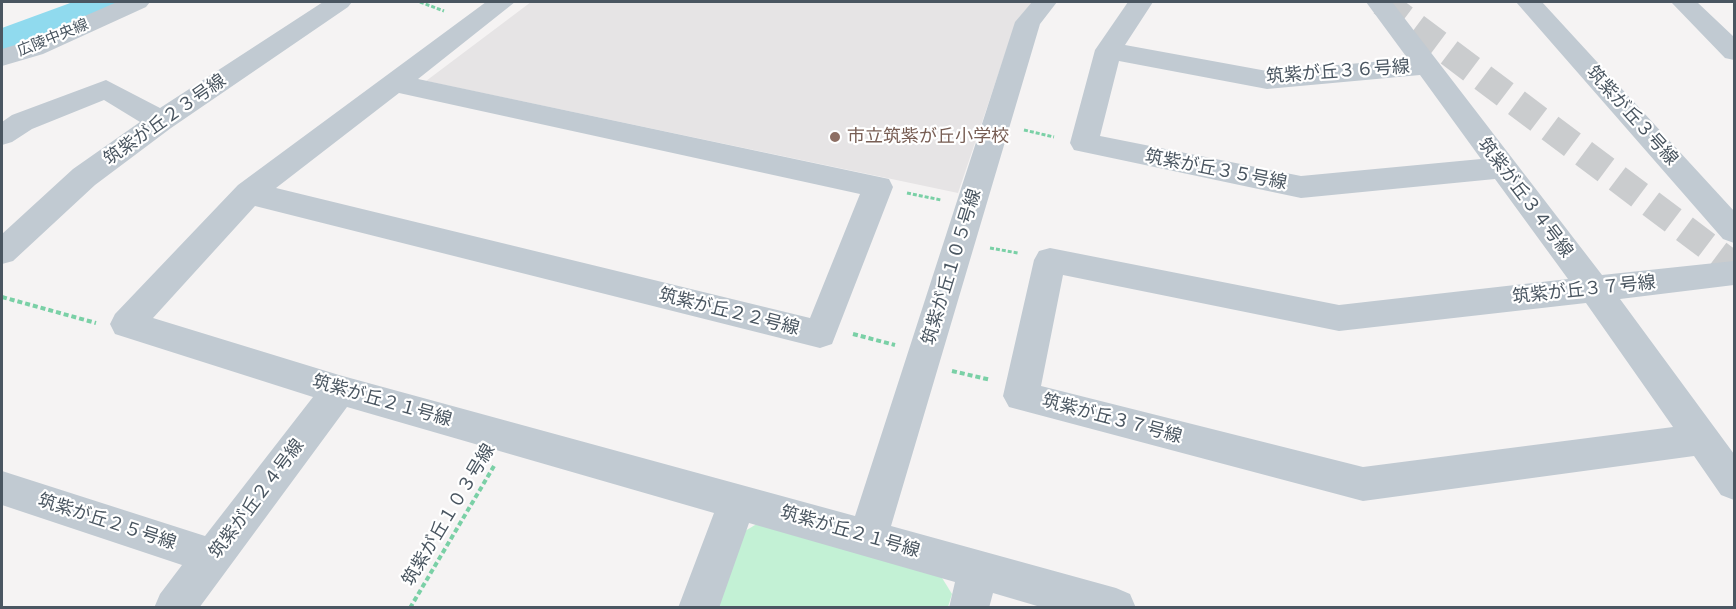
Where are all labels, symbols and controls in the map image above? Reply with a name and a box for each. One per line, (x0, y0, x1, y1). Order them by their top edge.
street label: 広陵中央線 (15, 16, 91, 60)
street label: 筑紫が丘３６号線 (1265, 56, 1411, 88)
street label: 筑紫が丘３号線 (1582, 62, 1682, 170)
street label: 筑紫が丘２３号線 (100, 70, 230, 170)
place label: 市立筑紫が丘小学校 (847, 126, 1009, 148)
marker: 市立筑紫が丘小学校 (828, 130, 842, 144)
street label: 筑紫が丘３４号線 (1473, 134, 1577, 262)
street label: 筑紫が丘３５号線 (1143, 146, 1289, 194)
street label: 筑紫が丘１０５号線 (918, 186, 986, 348)
street label: 筑紫が丘３７号線 (1511, 272, 1657, 308)
street label: 筑紫が丘２２号線 (657, 284, 801, 340)
street label: 筑紫が丘２１号線 (310, 371, 454, 431)
street label: 筑紫が丘３７号線 (1040, 390, 1184, 448)
street label: 筑紫が丘２４号線 (205, 435, 309, 563)
street label: 筑紫が丘１０３号線 (398, 440, 500, 590)
street label: 筑紫が丘２５号線 (35, 489, 179, 555)
street label: 筑紫が丘２１号線 (778, 502, 922, 562)

